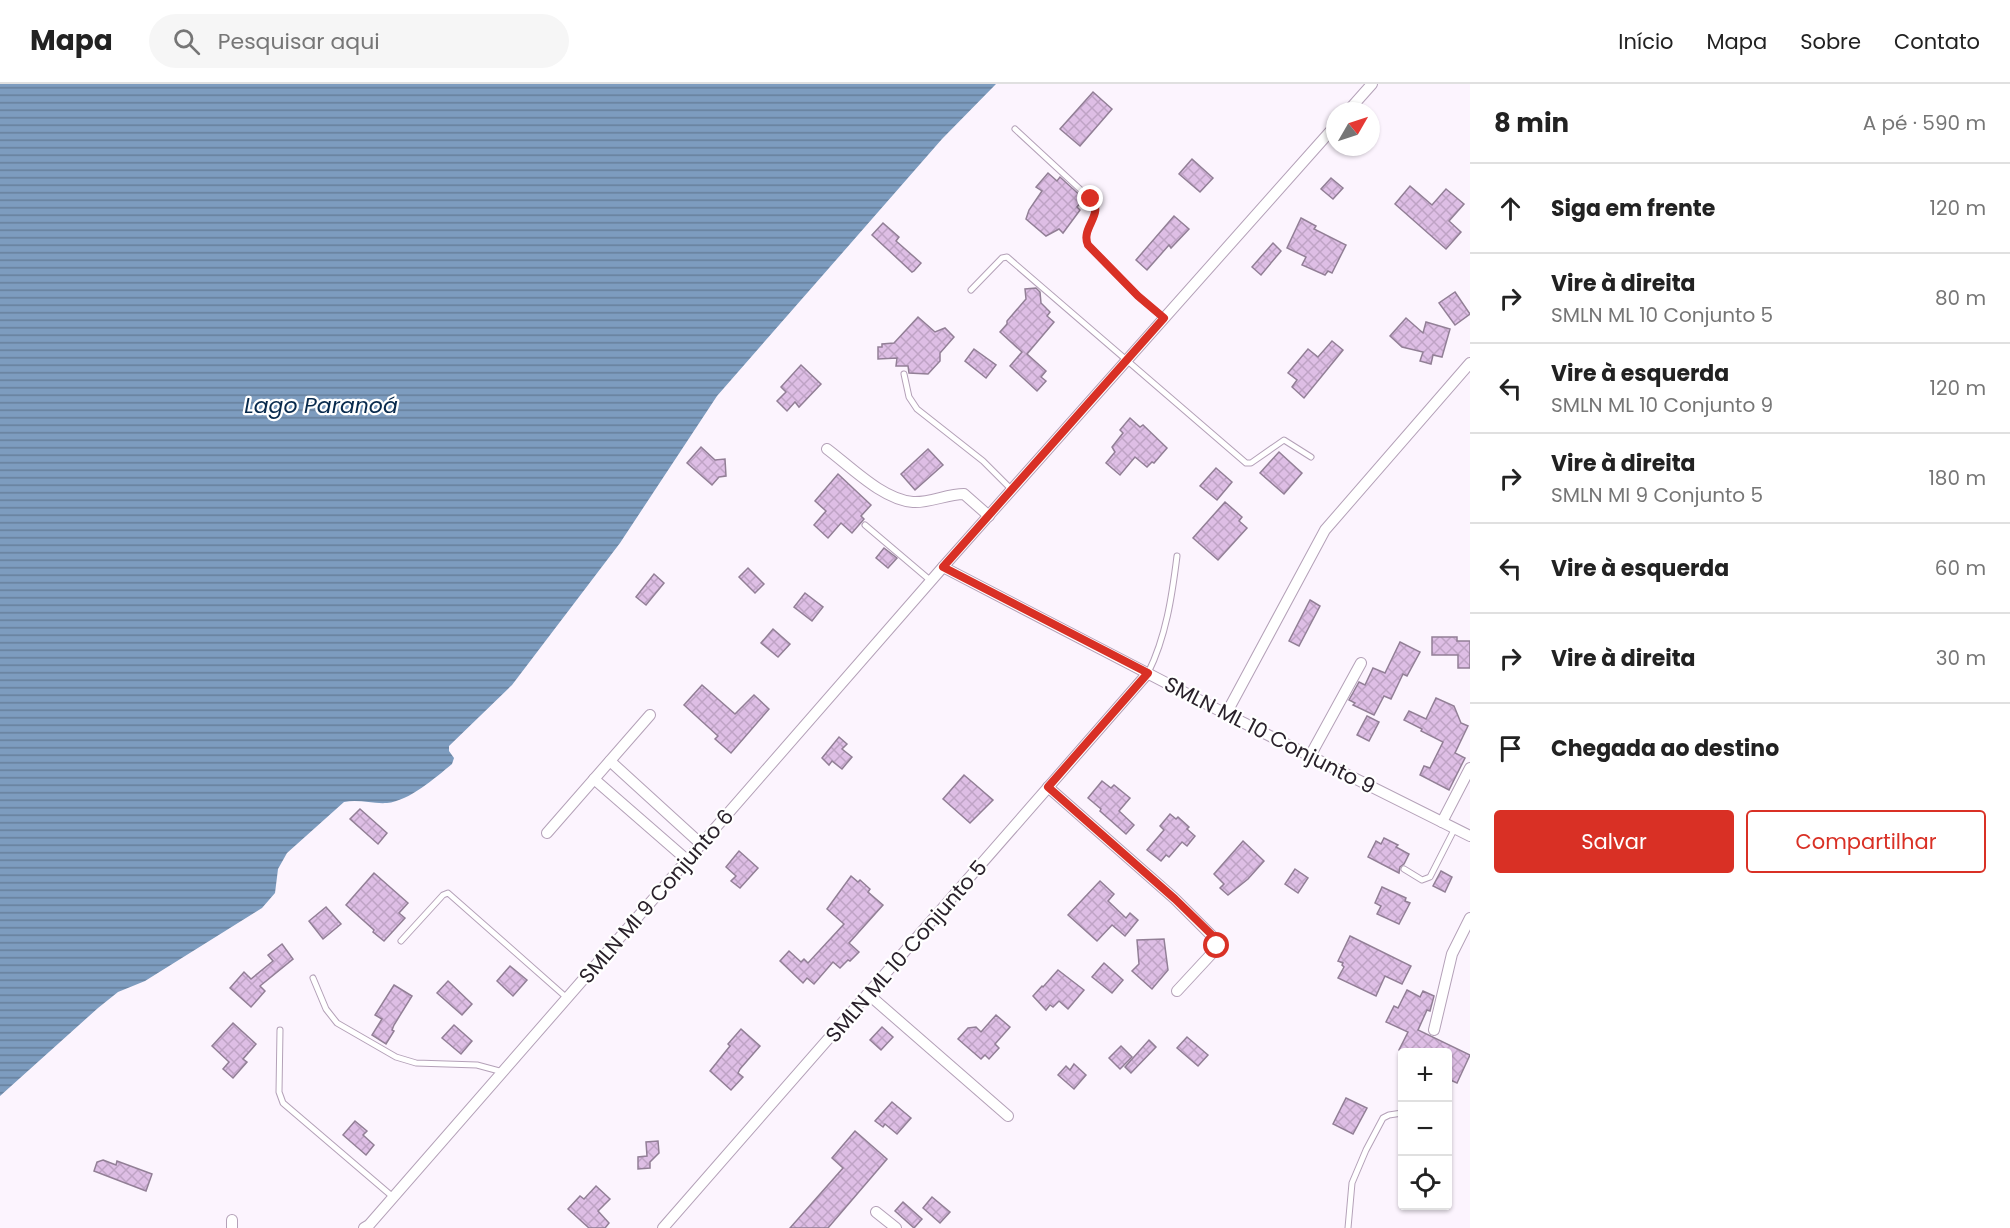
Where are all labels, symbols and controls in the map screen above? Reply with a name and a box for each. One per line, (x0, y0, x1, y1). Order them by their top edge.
search box (149, 14, 569, 68)
text: Mapa (30, 21, 113, 60)
icon: search (170, 25, 203, 58)
text: Pesquisar aqui (218, 26, 380, 57)
text: Início (1618, 27, 1673, 56)
text: Mapa (1706, 27, 1767, 56)
text: Sobre (1800, 27, 1861, 56)
text: Contato (1894, 27, 1980, 56)
north arrow (1326, 102, 1380, 156)
text: 8 min (1494, 105, 1569, 141)
text: A pé · 590 m (1863, 109, 1986, 137)
route end (1077, 185, 1103, 211)
icon: ahead (1494, 192, 1527, 225)
text: Siga em frente (1551, 193, 1715, 224)
text: 120 m (1930, 194, 1986, 222)
text: Vire à direita (1551, 268, 1696, 299)
icon: right (1494, 282, 1527, 315)
text: 80 m (1935, 284, 1986, 312)
text: SMLN ML 10 Conjunto 5 (1551, 301, 1773, 329)
text: Vire à esquerda (1551, 358, 1729, 389)
icon: left (1494, 372, 1527, 405)
text: 120 m (1930, 374, 1986, 402)
water label: Lago Paranoá (244, 390, 398, 421)
text: SMLN ML 10 Conjunto 9 (1551, 391, 1773, 419)
text: Vire à direita (1551, 448, 1696, 479)
icon: right (1494, 462, 1527, 495)
text: 180 m (1928, 464, 1986, 492)
text: SMLN MI 9 Conjunto 5 (1551, 481, 1763, 509)
icon: left (1494, 552, 1527, 585)
text: Vire à esquerda (1551, 553, 1729, 584)
text: 60 m (1935, 554, 1986, 582)
icon: right (1494, 642, 1527, 675)
text: Vire à direita (1551, 643, 1696, 674)
text: 30 m (1936, 644, 1986, 672)
street label: SMLN ML 10 Conjunto 9 (1160, 669, 1380, 801)
icon: arrive (1494, 732, 1527, 765)
text: Chegada ao destino (1551, 733, 1779, 764)
street label: SMLN MI 9 Conjunto 6 (572, 802, 740, 990)
button: Salvar (1494, 810, 1734, 873)
button: Compartilhar (1746, 810, 1986, 873)
street label: SMLN ML 10 Conjunto 5 (819, 853, 993, 1049)
route start (1203, 932, 1229, 958)
map controls (1398, 1048, 1452, 1210)
button: + (1398, 1048, 1452, 1102)
button: − (1398, 1102, 1452, 1156)
button: locate (1398, 1156, 1452, 1210)

